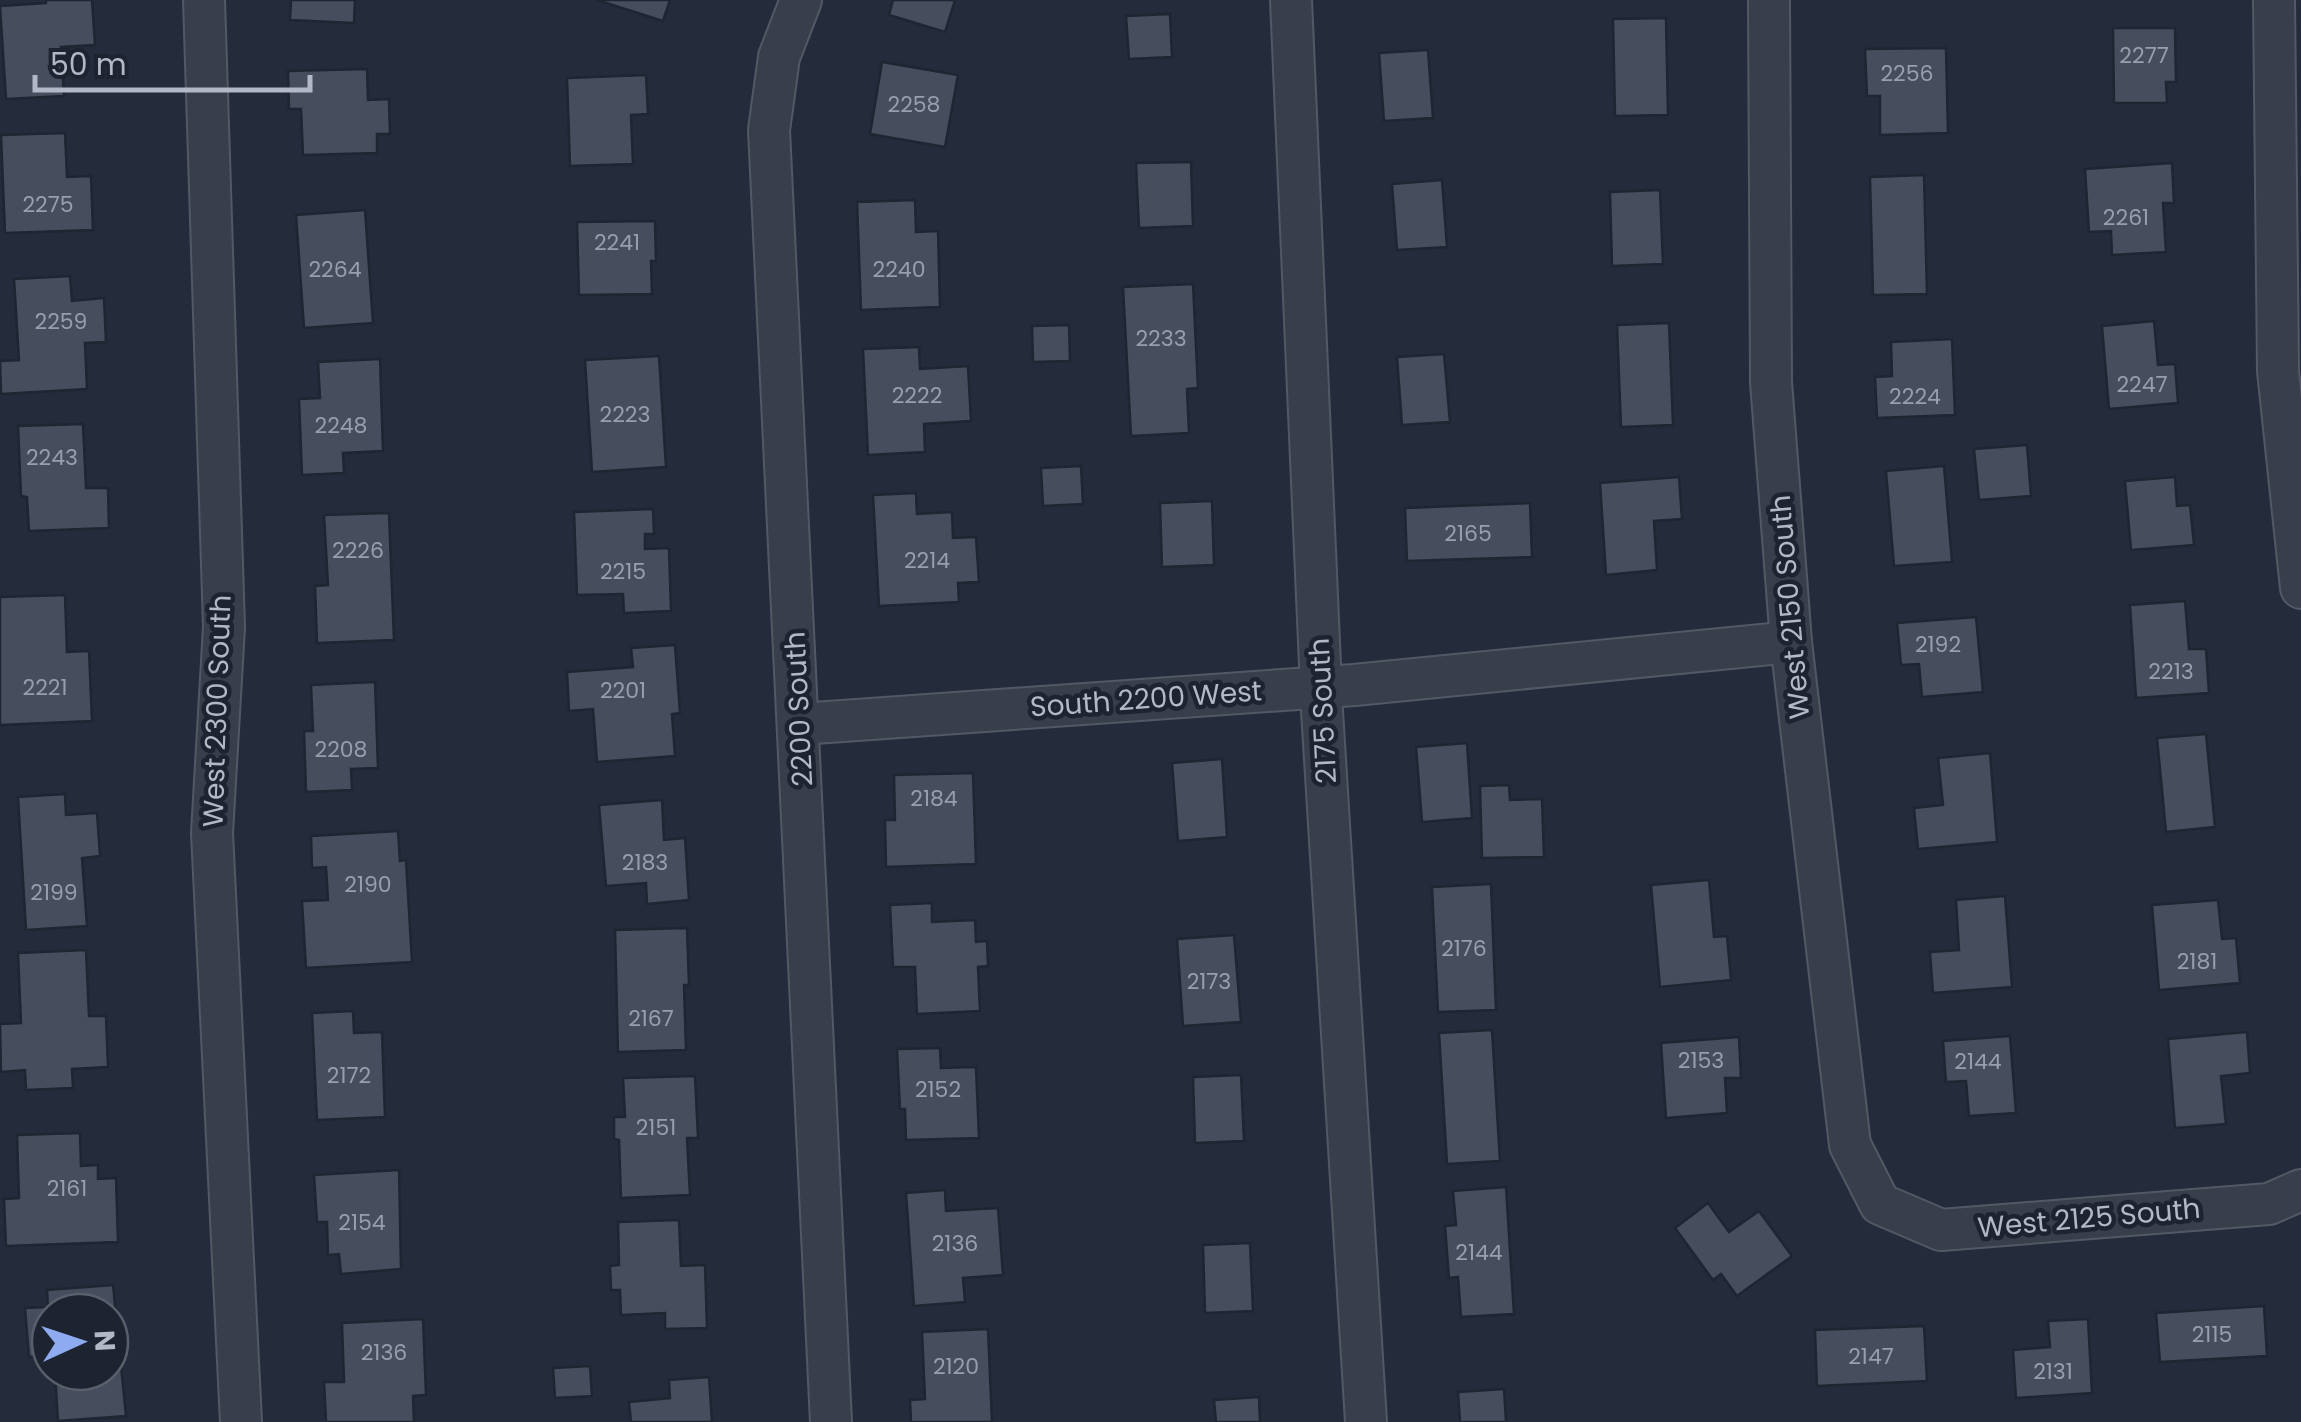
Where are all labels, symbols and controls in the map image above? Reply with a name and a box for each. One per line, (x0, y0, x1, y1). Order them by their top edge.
scale bar (35, 30, 310, 92)
house number: 2277 (2119, 40, 2169, 71)
text: 50 m (50, 43, 127, 86)
house number: 2256 (1880, 58, 1934, 89)
house number: 2258 (888, 89, 941, 120)
house number: 2275 (22, 189, 74, 220)
house number: 2261 (2103, 202, 2149, 233)
house number: 2241 (594, 227, 640, 258)
house number: 2264 (308, 254, 362, 285)
house number: 2240 (873, 254, 925, 285)
house number: 2259 (35, 306, 87, 337)
house number: 2233 (1135, 323, 1187, 354)
house number: 2247 (2116, 369, 2168, 400)
house number: 2222 (892, 380, 942, 411)
house number: 2224 (1889, 381, 1941, 412)
house number: 2223 (600, 399, 650, 430)
house number: 2248 (314, 410, 368, 441)
house number: 2243 (26, 442, 78, 473)
street label: West 2150 South (1761, 493, 1819, 721)
house number: 2165 (1444, 518, 1492, 549)
house number: 2226 (332, 535, 384, 566)
house number: 2214 (904, 545, 950, 576)
house number: 2215 (600, 556, 646, 587)
street label: West 2300 South (193, 594, 241, 828)
house number: 2192 (1915, 629, 1961, 660)
street label: 2200 South (775, 630, 823, 788)
street label: 2175 South (1300, 637, 1346, 785)
house number: 2213 (2148, 656, 2194, 687)
street label: South 2200 West (1029, 671, 1263, 727)
house number: 2221 (23, 672, 68, 703)
house number: 2201 (600, 675, 646, 706)
house number: 2208 (315, 734, 368, 765)
house number: 2184 (910, 783, 958, 814)
house number: 2183 (622, 847, 668, 878)
house number: 2190 (344, 869, 392, 900)
house number: 2199 (30, 877, 78, 908)
house number: 2176 (1441, 933, 1487, 964)
house number: 2181 (2177, 946, 2217, 977)
house number: 2173 (1187, 966, 1231, 997)
house number: 2167 (628, 1003, 674, 1034)
house number: 2153 (1678, 1045, 1724, 1076)
house number: 2144 (1954, 1046, 2002, 1077)
house number: 2172 (327, 1060, 371, 1091)
house number: 2152 (915, 1074, 961, 1105)
house number: 2151 (636, 1112, 676, 1143)
house number: 2161 (47, 1173, 87, 1204)
street label: West 2125 South (1976, 1189, 2202, 1247)
house number: 2154 (338, 1207, 386, 1238)
house number: 2136 (932, 1228, 978, 1259)
house number: 2144 (1455, 1237, 1503, 1268)
north arrow (30, 1292, 130, 1392)
house number: 2115 (2192, 1319, 2232, 1350)
text: N (84, 1329, 124, 1352)
house number: 2136 (361, 1337, 407, 1368)
house number: 2147 (1848, 1341, 1894, 1372)
house number: 2120 (933, 1351, 979, 1382)
house number: 2131 (2033, 1356, 2073, 1387)

